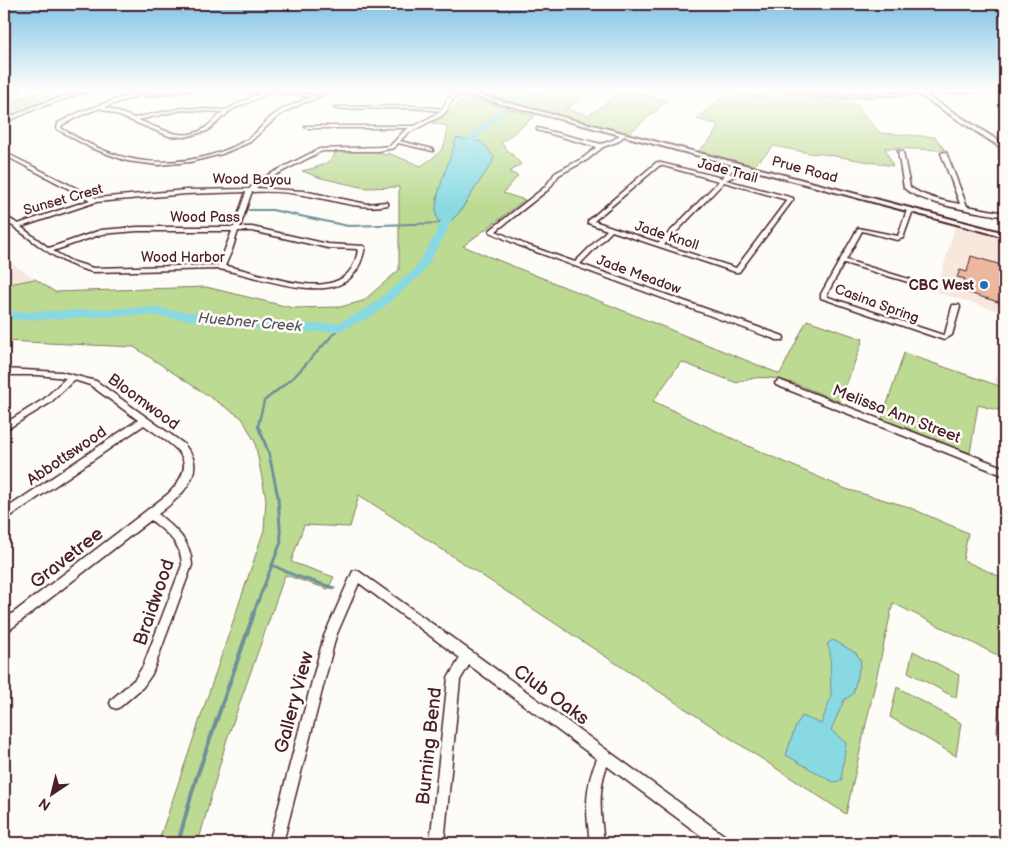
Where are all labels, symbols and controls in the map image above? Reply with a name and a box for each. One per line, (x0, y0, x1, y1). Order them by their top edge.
street label: Prue Road (770, 153, 840, 186)
street label: Jade Trail (696, 154, 760, 187)
street label: Wood Bayou (212, 170, 292, 189)
street label: Sunset Crest (22, 180, 105, 219)
street label: Wood Pass (170, 209, 240, 226)
street label: Jade Knoll (633, 217, 701, 254)
street label: Wood Harbor (141, 249, 226, 266)
street label: Jade Meadow (594, 251, 684, 298)
place label: CBC West (909, 277, 974, 294)
marker: CBC West (978, 279, 990, 291)
street label: Casina Spring (832, 280, 921, 327)
water label: Huebner Creek (197, 309, 303, 337)
street label: Bloomwood (104, 370, 183, 434)
street label: Melissa Ann Street (830, 381, 963, 448)
street label: Abbottswood (23, 423, 110, 490)
street label: Gravetree (26, 522, 108, 594)
street label: Braidwood (129, 556, 180, 649)
street label: Gallery View (270, 649, 319, 756)
street label: Club Oaks (509, 660, 593, 730)
street label: Burning Bend (412, 686, 447, 806)
north arrow (28, 770, 78, 820)
text: N (36, 794, 54, 814)

